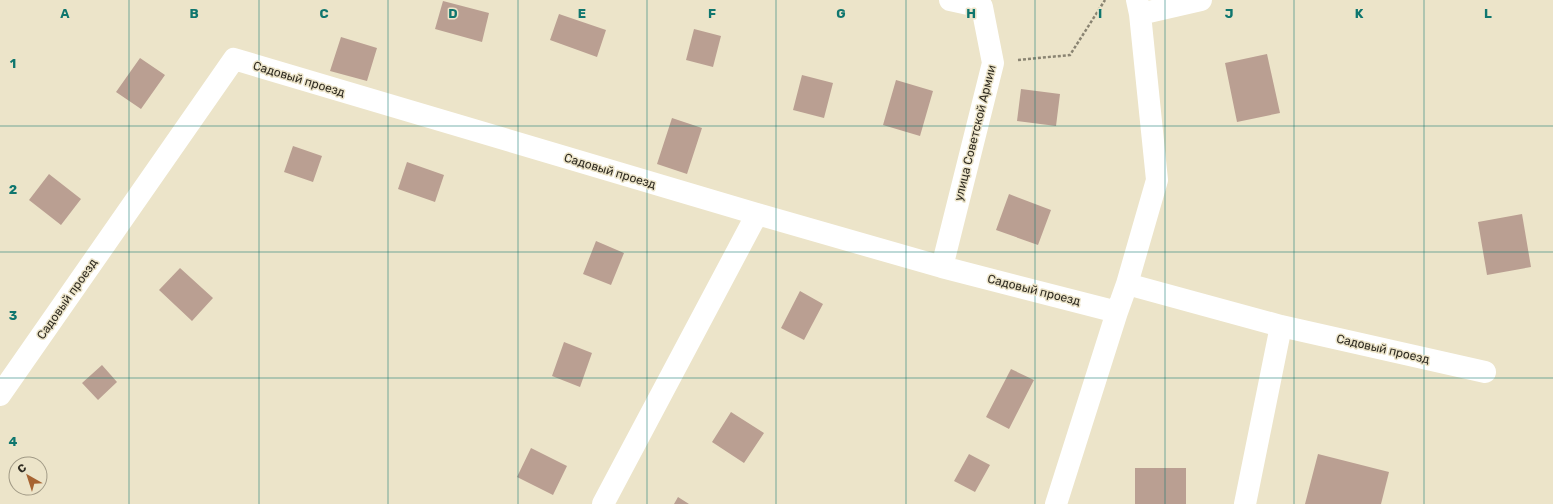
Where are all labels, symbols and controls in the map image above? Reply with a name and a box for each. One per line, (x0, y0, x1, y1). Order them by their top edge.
text: A (60, 6, 70, 21)
text: B (189, 6, 199, 21)
text: C (319, 6, 329, 21)
text: D (448, 6, 458, 21)
text: E (578, 6, 586, 21)
text: F (708, 6, 716, 21)
text: G (836, 6, 846, 21)
text: H (966, 6, 976, 21)
text: I (1098, 6, 1102, 21)
text: J (1225, 6, 1233, 21)
text: K (1355, 6, 1364, 21)
text: L (1484, 6, 1492, 21)
text: 1 (10, 56, 16, 71)
street label: Садовый проезд (251, 58, 347, 100)
street label: улица Советской Армии (951, 63, 999, 203)
street label: Садовый проезд (562, 150, 658, 192)
text: 2 (9, 182, 17, 197)
street label: Садовый проезд (34, 256, 100, 342)
street label: Садовый проезд (986, 272, 1082, 308)
text: 3 (9, 308, 18, 323)
street label: Садовый проезд (1335, 331, 1431, 367)
text: 4 (9, 434, 18, 449)
north arrow (8, 456, 48, 496)
text: С (15, 461, 29, 476)

